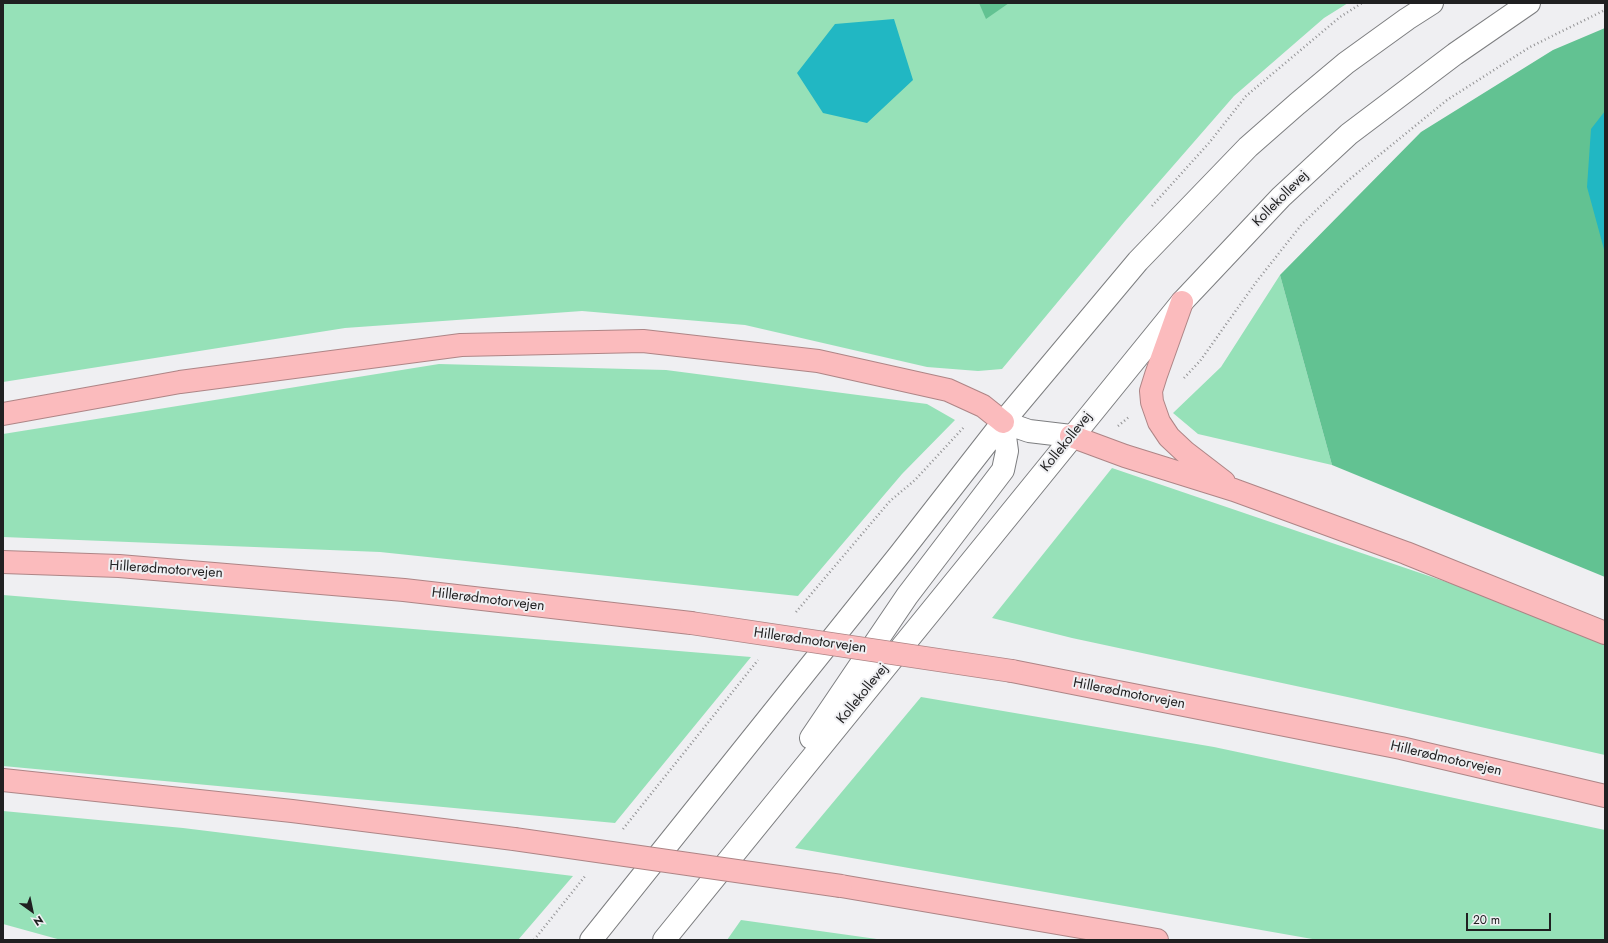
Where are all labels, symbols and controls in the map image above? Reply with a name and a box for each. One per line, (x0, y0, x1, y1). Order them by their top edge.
street label: Kollekollevej (1249, 167, 1313, 231)
street label: Kollekollevej (1038, 409, 1096, 475)
street label: Hillerødmotorvejen (109, 558, 223, 582)
street label: Hillerødmotorvejen (431, 585, 545, 615)
street label: Hillerødmotorvejen (753, 625, 867, 657)
street label: Kollekollevej (834, 661, 892, 727)
street label: Hillerødmotorvejen (1072, 675, 1186, 713)
street label: Hillerødmotorvejen (1389, 738, 1503, 780)
north arrow (12, 891, 52, 931)
scale bar (1468, 905, 1553, 931)
text: 20 m (1473, 911, 1500, 929)
text: N (31, 912, 47, 930)

